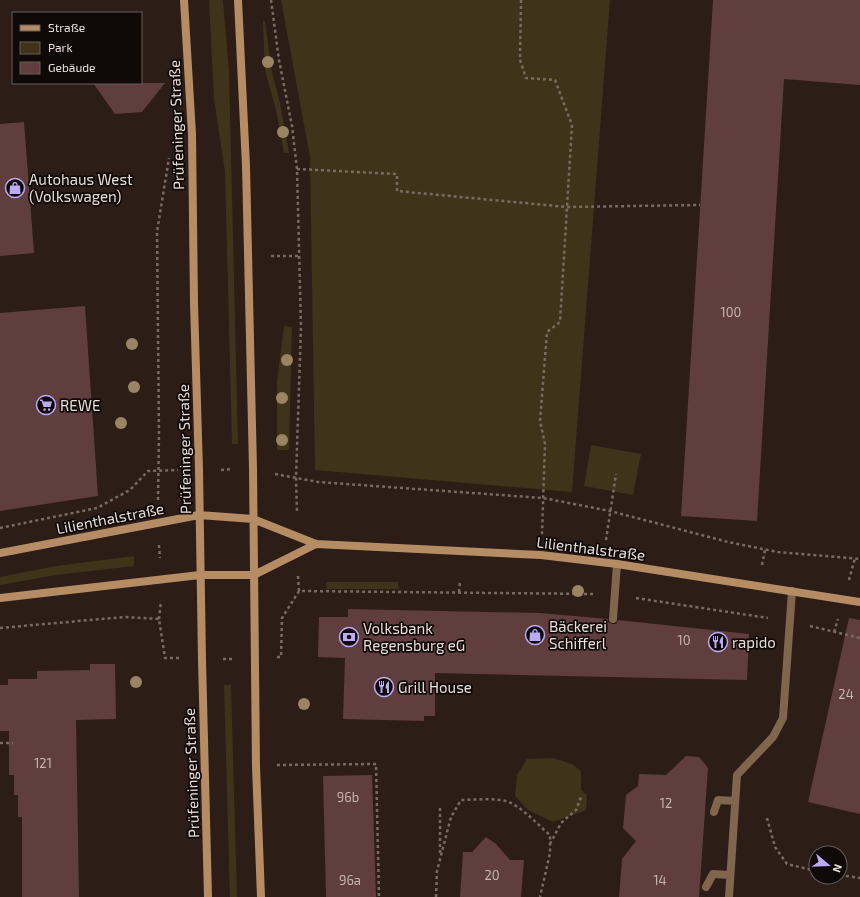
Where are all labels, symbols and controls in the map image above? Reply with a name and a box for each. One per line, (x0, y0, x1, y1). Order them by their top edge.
legend (12, 12, 142, 84)
text: Straße (48, 20, 85, 34)
text: Park (48, 40, 73, 54)
text: Gebäude (48, 60, 96, 74)
street label: Prüfeninger Straße (165, 60, 187, 190)
place label: Autohaus West (Volkswagen) (29, 170, 133, 205)
shop icon: Autohaus West (Volkswagen) (4, 177, 26, 199)
house number: 100 (721, 304, 741, 320)
street label: Prüfeninger Straße (174, 384, 194, 514)
supermarket icon: REWE (35, 394, 57, 416)
place label: REWE (60, 396, 100, 414)
street label: Lilienthalstraße (55, 499, 165, 537)
street label: Lilienthalstraße (536, 532, 646, 564)
place label: Bäckerei Schifferl (549, 617, 607, 652)
place label: Volksbank Regensburg eG (363, 619, 465, 654)
shop icon: Bäckerei Schifferl (524, 624, 546, 646)
bank icon: Volksbank Regensburg eG (338, 626, 360, 648)
restaurant icon: rapido (707, 631, 729, 653)
house number: 10 (677, 632, 691, 648)
place label: rapido (732, 633, 776, 651)
restaurant icon: Grill House (373, 676, 395, 698)
place label: Grill House (398, 678, 472, 696)
house number: 24 (838, 686, 854, 702)
street label: Prüfeninger Straße (180, 708, 202, 838)
house number: 121 (34, 755, 52, 771)
house number: 96b (337, 789, 359, 805)
house number: 12 (660, 795, 672, 811)
north arrow (808, 845, 848, 885)
text: N (830, 863, 845, 874)
house number: 20 (484, 867, 500, 883)
house number: 96a (339, 872, 361, 888)
house number: 14 (653, 872, 667, 888)

